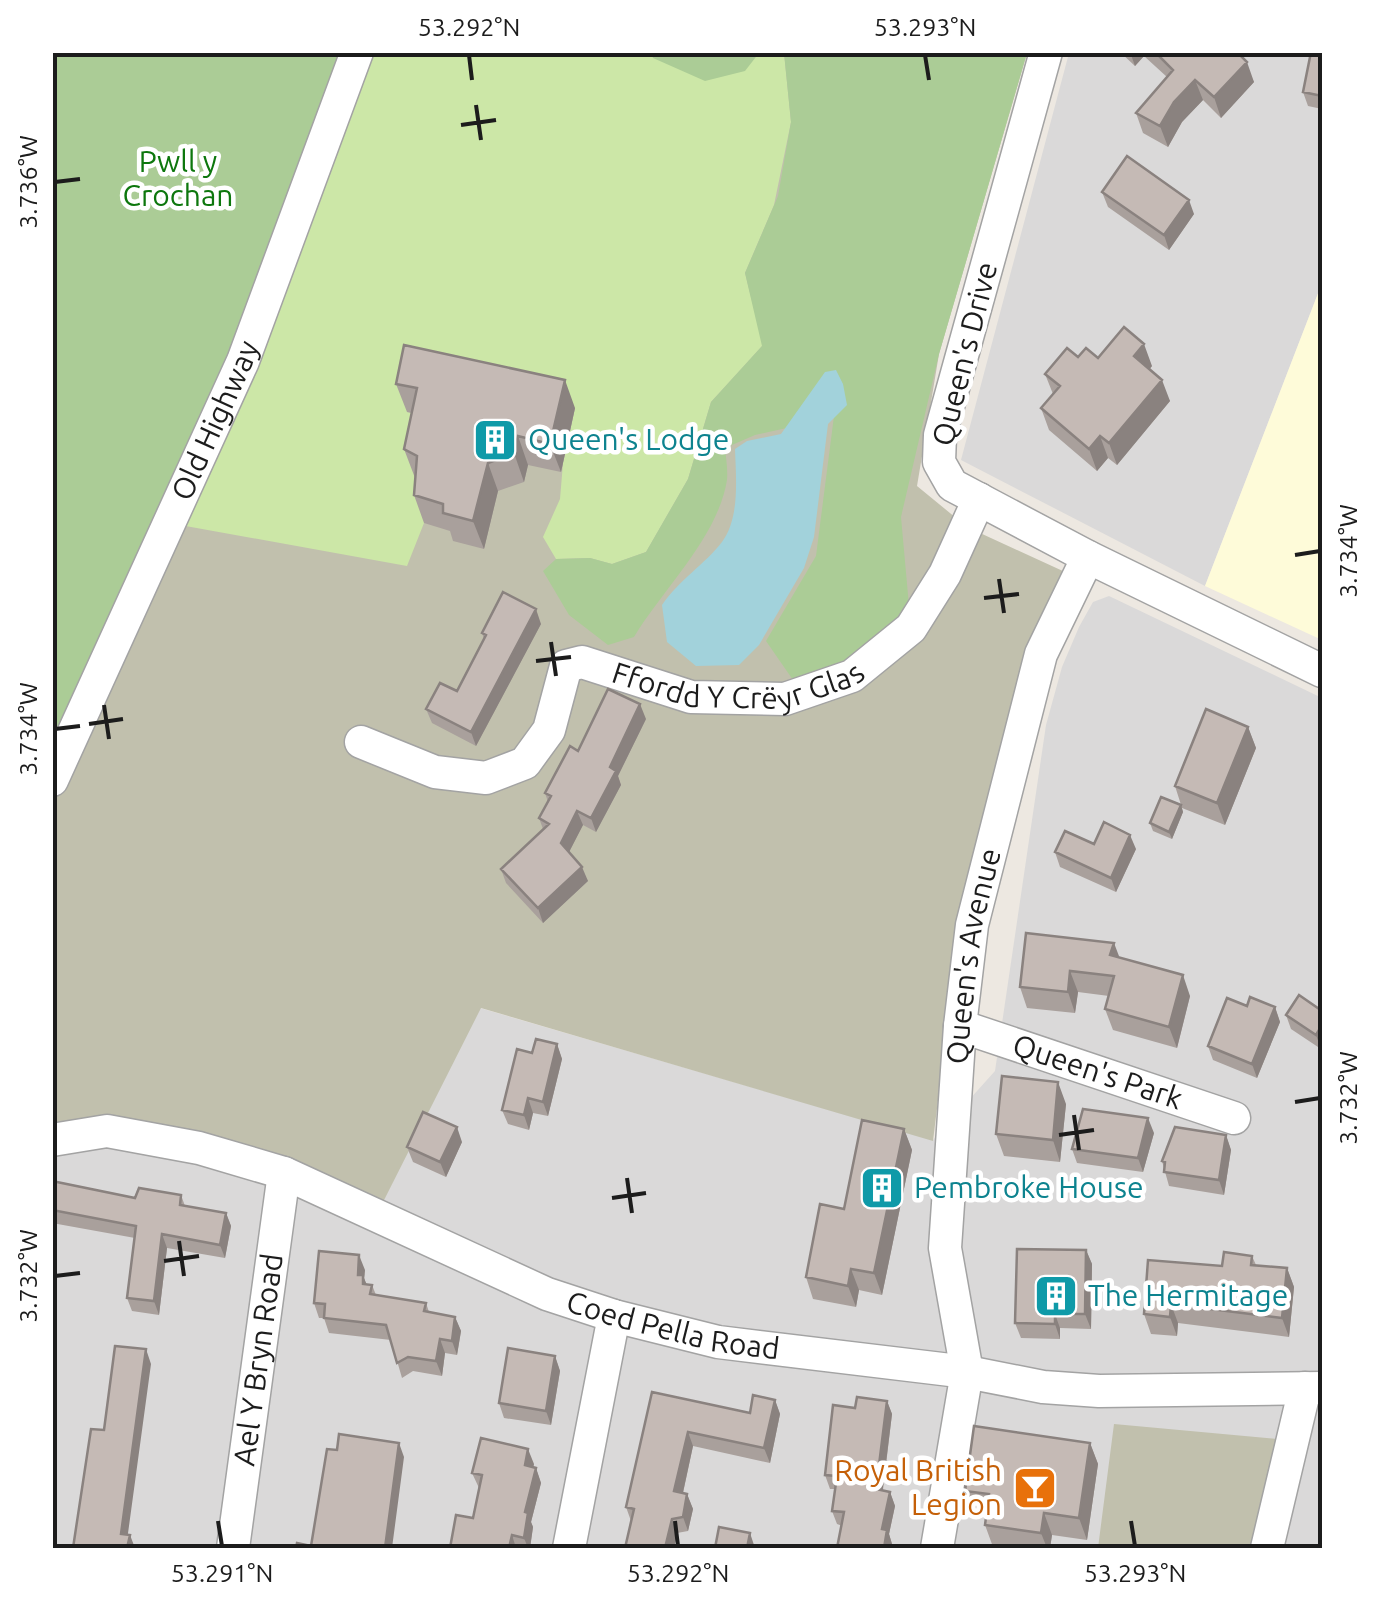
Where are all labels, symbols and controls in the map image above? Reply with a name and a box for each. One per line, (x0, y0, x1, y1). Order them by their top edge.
text: 53.292°N (418, 13, 520, 41)
text: 53.293°N (874, 13, 976, 41)
text: 3.736°W (14, 135, 42, 229)
park label: Pwll y Crochan (123, 144, 233, 212)
street label: Queen's Drive (925, 258, 1003, 449)
street label: Old Highway (164, 336, 265, 505)
building icon: Queen's Lodge (472, 417, 518, 463)
place label: Queen's Lodge (528, 422, 729, 456)
text: 3.734°W (1334, 504, 1362, 598)
street label: Ffordd Y Crëyr Glas (608, 655, 871, 716)
text: 3.734°W (14, 682, 42, 776)
street label: Queen's Avenue (939, 845, 1007, 1065)
street label: Queen's Park (1009, 1027, 1187, 1115)
text: 3.732°W (1334, 1051, 1362, 1145)
building icon: Pembroke House (859, 1165, 905, 1211)
place label: Pembroke House (914, 1170, 1143, 1204)
text: 3.732°W (14, 1229, 42, 1323)
street label: Ael Y Bryn Road (226, 1251, 289, 1468)
building icon: The Hermitage (1033, 1273, 1079, 1319)
place label: The Hermitage (1088, 1278, 1288, 1312)
street label: Coed Pella Road (562, 1284, 782, 1365)
place label: Royal British Legion (834, 1453, 1002, 1521)
bar icon: Royal British Legion (1012, 1465, 1058, 1511)
text: 53.291°N (171, 1559, 273, 1587)
text: 53.292°N (627, 1559, 729, 1587)
text: 53.293°N (1084, 1559, 1186, 1587)

